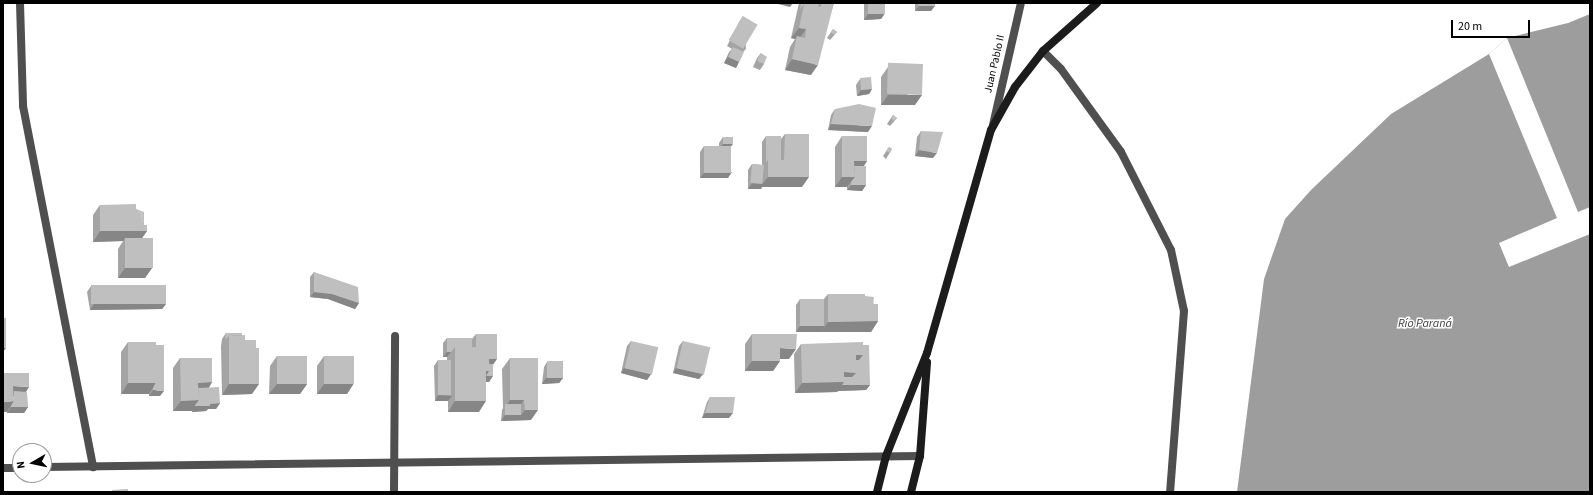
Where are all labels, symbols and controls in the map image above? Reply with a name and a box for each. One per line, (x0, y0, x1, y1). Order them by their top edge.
scale bar (1453, 12, 1532, 38)
text: 20 m (1458, 18, 1482, 35)
street label: Juan Pablo II (982, 34, 1008, 94)
water label: Río Paraná (1398, 317, 1452, 331)
north arrow (12, 443, 52, 483)
text: N (13, 460, 29, 470)

